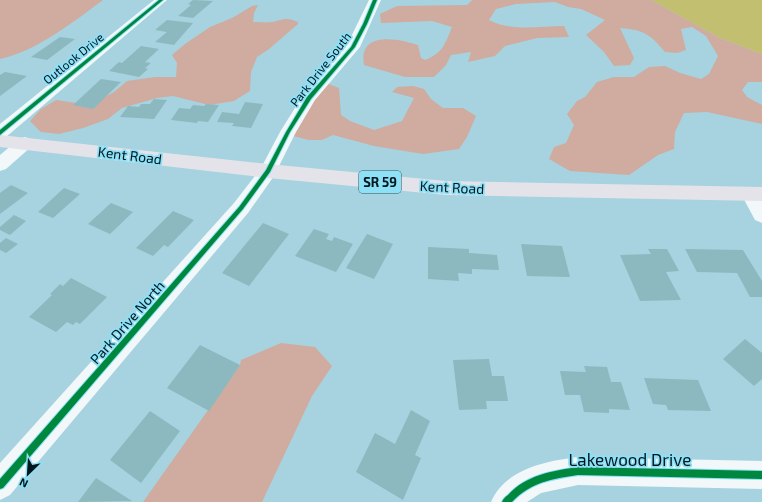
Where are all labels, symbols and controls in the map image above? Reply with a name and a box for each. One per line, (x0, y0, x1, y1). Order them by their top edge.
street label: Outlook Drive (40, 29, 106, 87)
street label: Park Drive South (287, 29, 353, 109)
street label: Kent Road (97, 143, 163, 167)
road number: SR 59 (359, 171, 401, 193)
street label: Kent Road (419, 177, 485, 197)
street label: Park Drive North (86, 277, 168, 367)
street label: Lakewood Drive (569, 449, 691, 469)
north arrow (8, 454, 48, 494)
text: N (17, 476, 30, 491)

